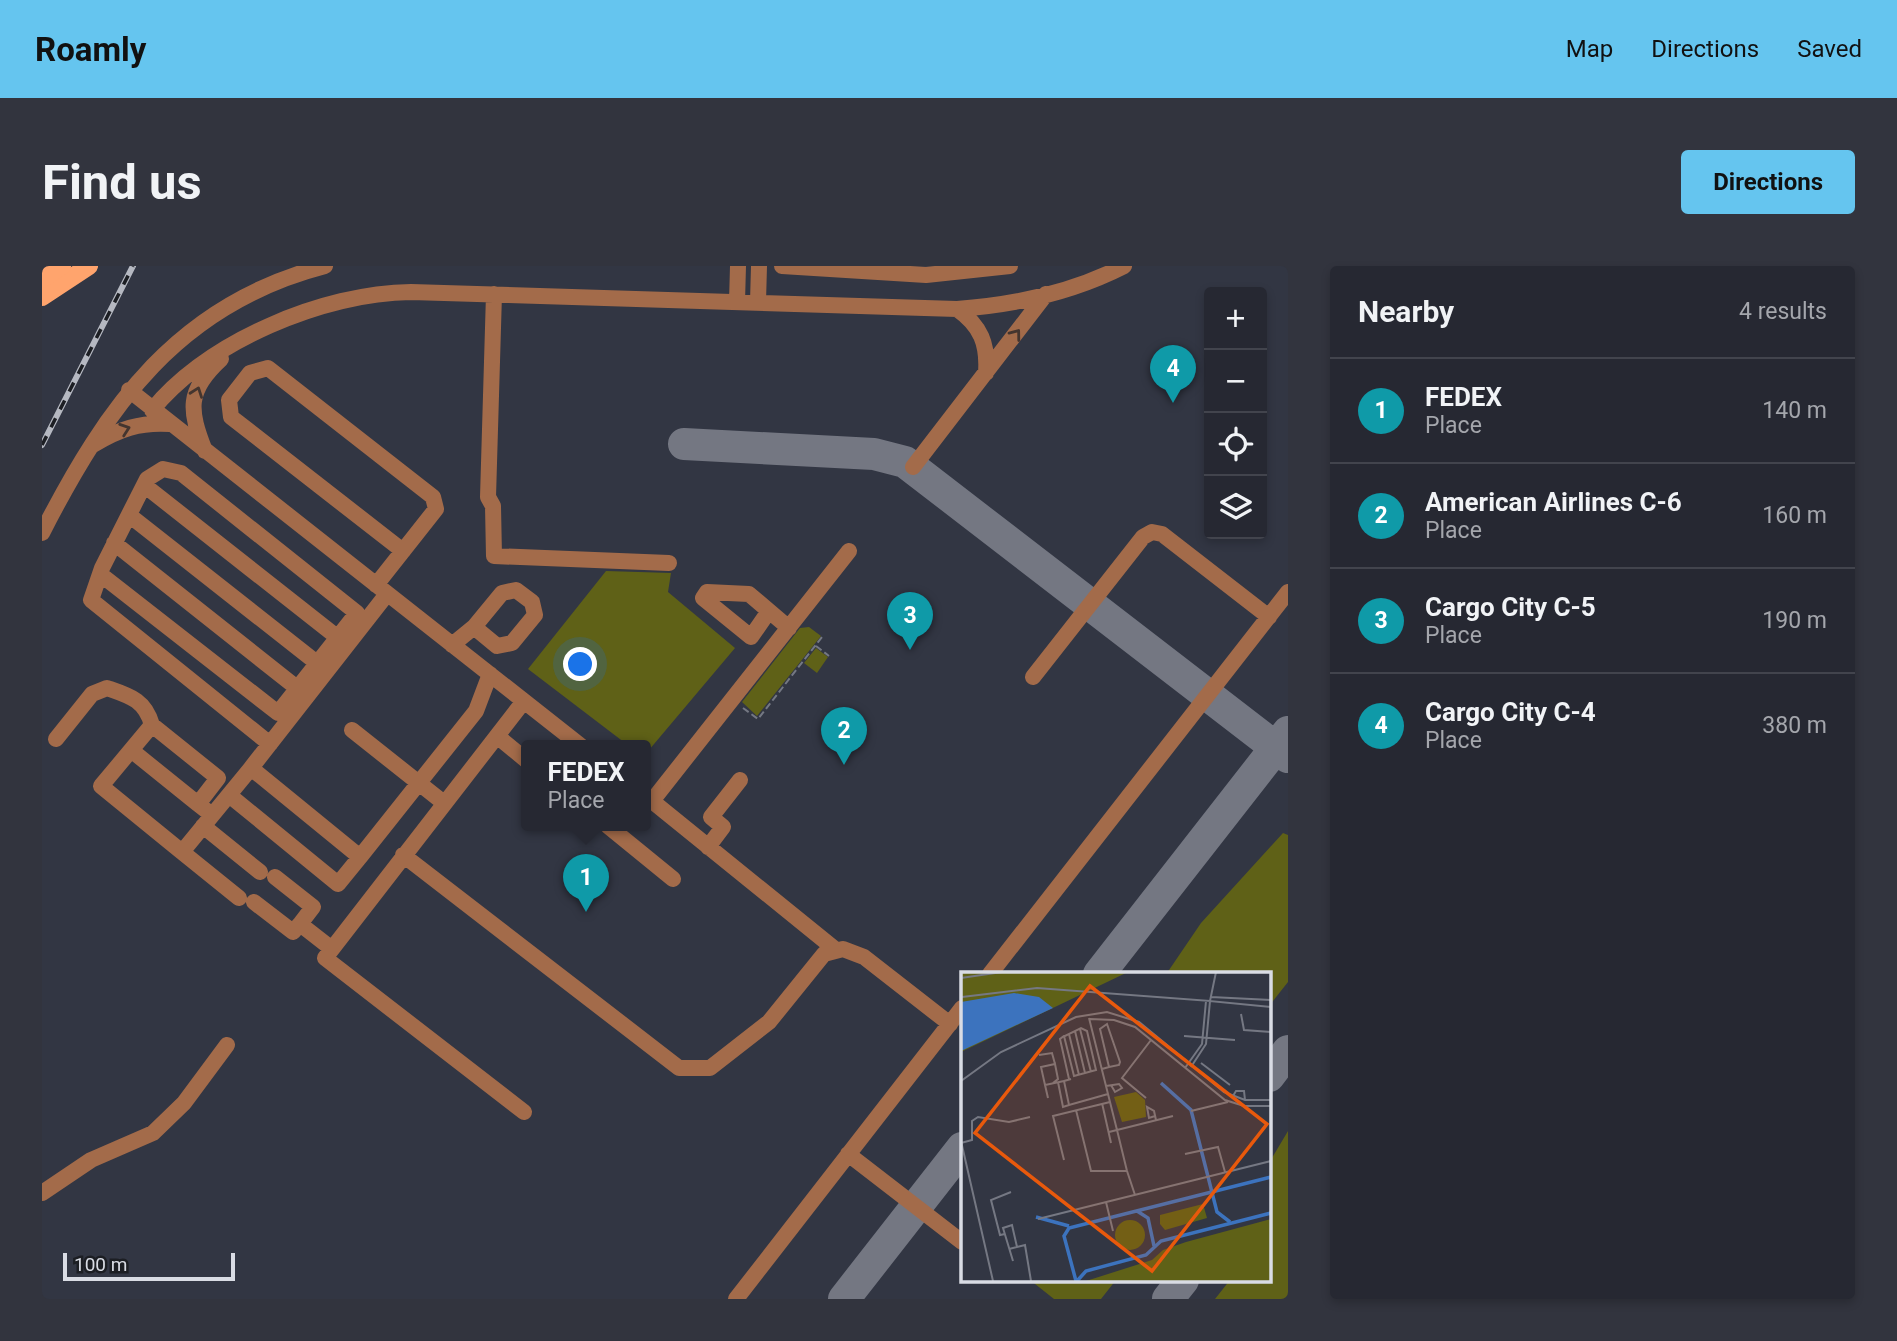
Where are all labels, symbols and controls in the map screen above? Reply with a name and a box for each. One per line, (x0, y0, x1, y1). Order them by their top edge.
text: Roamly (35, 30, 146, 69)
text: Map (1566, 35, 1613, 63)
text: Directions (1651, 35, 1759, 63)
text: Saved (1797, 35, 1862, 63)
button: Directions (1681, 150, 1855, 214)
text: Find us (42, 154, 202, 211)
map controls (1204, 287, 1267, 539)
button: + (1204, 287, 1267, 350)
text: Nearby (1358, 294, 1454, 329)
text: 4 results (1739, 298, 1827, 325)
one-way arrow (1008, 329, 1020, 341)
pin: 4 (1150, 345, 1196, 403)
button: − (1204, 350, 1267, 413)
text: FEDEX (1425, 382, 1502, 412)
one-way arrow (189, 387, 203, 399)
text: 1 (1374, 397, 1388, 424)
text: 140 m (1762, 397, 1827, 424)
text: Place (1425, 412, 1482, 439)
button: locate (1204, 413, 1267, 476)
one-way arrow (119, 423, 131, 437)
button: layers (1204, 476, 1267, 539)
text: American Airlines C-6 (1425, 487, 1682, 517)
text: 2 (1374, 502, 1388, 529)
text: 160 m (1762, 502, 1827, 529)
text: Place (1425, 517, 1482, 544)
pin: 3 (887, 592, 933, 650)
text: Cargo City C-5 (1425, 592, 1596, 622)
text: 3 (1374, 607, 1388, 634)
text: 190 m (1762, 607, 1827, 634)
text: Place (1425, 622, 1482, 649)
your location (563, 647, 597, 681)
text: Cargo City C-4 (1425, 697, 1596, 727)
pin: 2 (821, 707, 867, 765)
text: 4 (1374, 712, 1388, 739)
text: 380 m (1762, 712, 1827, 739)
text: Place (1425, 727, 1482, 754)
popup (521, 740, 651, 831)
text: FEDEX (548, 757, 624, 787)
text: Place (548, 787, 604, 814)
pin: 1 (563, 854, 609, 912)
inset map (961, 972, 1270, 1282)
scale bar (63, 1250, 234, 1282)
text: 100 m (74, 1253, 127, 1276)

